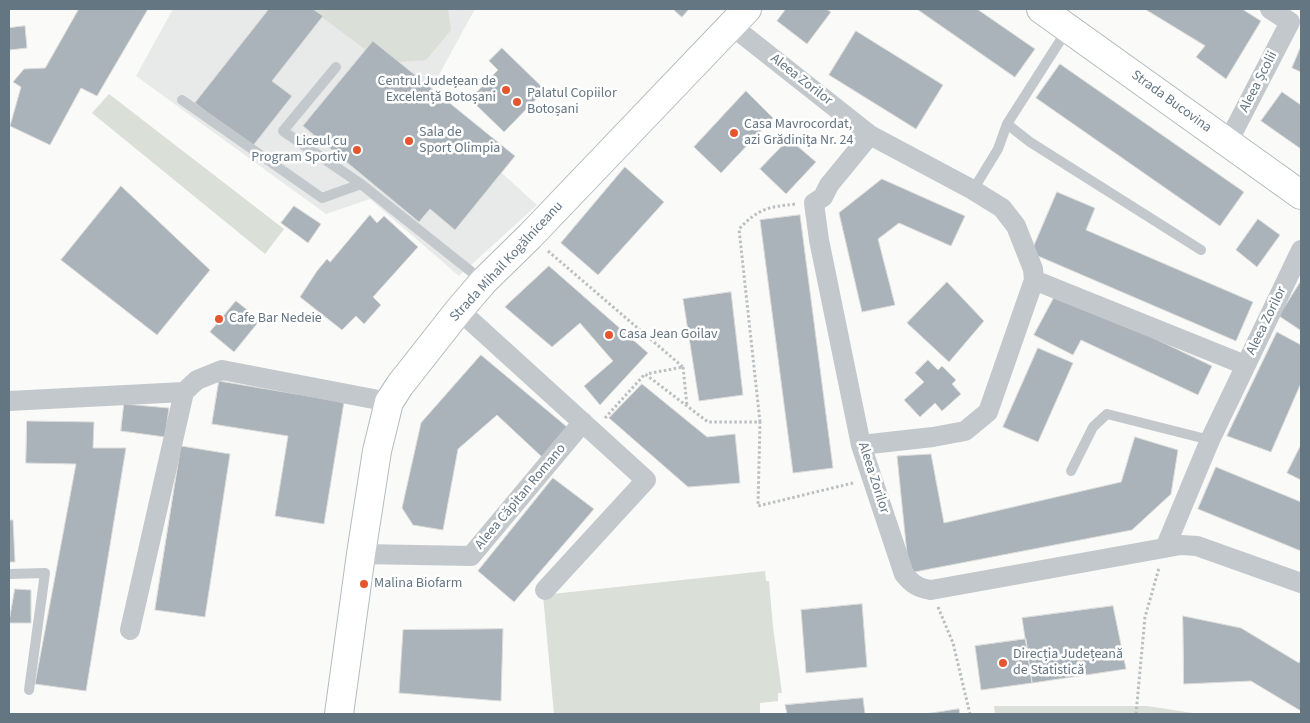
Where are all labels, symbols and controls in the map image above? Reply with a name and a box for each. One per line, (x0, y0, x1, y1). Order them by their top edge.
street label: Aleea Școlii (1236, 49, 1282, 115)
street label: Aleea Zorilor (767, 51, 835, 109)
street label: Strada Bucovina (1128, 67, 1214, 137)
place label: Centrul Județean de Excelență Botoșani (377, 74, 496, 106)
marker: Centrul Județean de Excelență Botoșani (500, 84, 512, 96)
place label: Palatul Copiilor Botoșani (527, 86, 617, 118)
marker: Palatul Copiilor Botoșani (511, 96, 523, 108)
place label: Casa Mavrocordat, azi Grădinița Nr. 24 (744, 117, 853, 150)
place label: Sala de Sport Olimpia (419, 125, 500, 158)
marker: Casa Mavrocordat, azi Grădinița Nr. 24 (728, 127, 740, 139)
place label: Liceul cu Program Sportiv (251, 134, 347, 166)
marker: Sala de Sport Olimpia (403, 135, 415, 147)
marker: Liceul cu Program Sportiv (351, 144, 363, 156)
street label: Strada Mihail Kogălniceanu (447, 198, 567, 326)
street label: Aleea Zorilor (1243, 284, 1291, 358)
place label: Cafe Bar Nedeie (229, 311, 322, 327)
marker: Cafe Bar Nedeie (213, 313, 225, 325)
place label: Casa Jean Goilav (619, 327, 718, 343)
marker: Casa Jean Goilav (603, 329, 615, 341)
street label: Aleea Zorilor (854, 440, 892, 516)
street label: Aleea Căpitan Romano (472, 441, 570, 553)
place label: Malina Biofarm (374, 576, 462, 592)
marker: Malina Biofarm (358, 578, 370, 590)
place label: Direcția Județeană de Statistică (1013, 647, 1123, 680)
marker: Direcția Județeană de Statistică (997, 657, 1009, 669)

